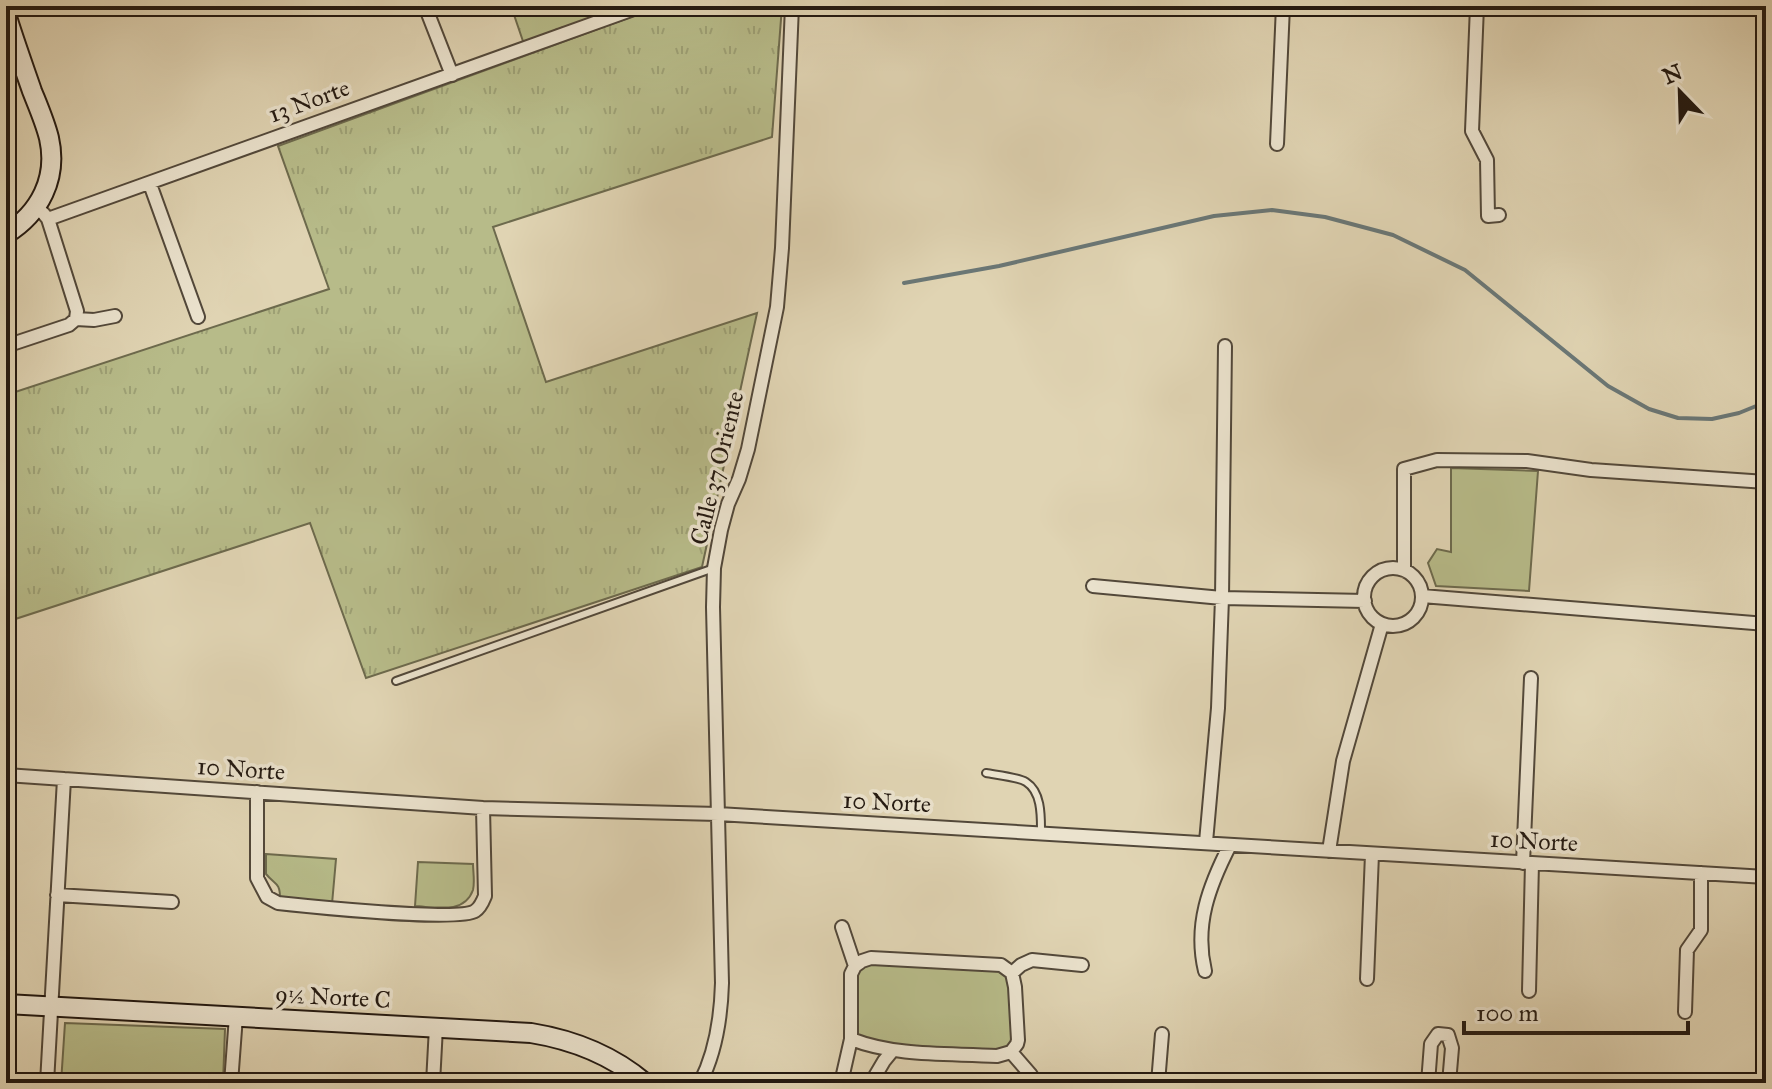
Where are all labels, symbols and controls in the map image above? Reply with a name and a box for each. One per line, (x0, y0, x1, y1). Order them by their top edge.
north arrow (1640, 52, 1720, 132)
text: N (1659, 58, 1687, 90)
street label: 13 Norte (264, 73, 354, 129)
street label: Calle 37 Oriente (683, 388, 751, 548)
street label: 10 Norte (196, 751, 286, 787)
street label: 10 Norte (842, 785, 932, 819)
street label: 10 Norte (1489, 824, 1579, 858)
street label: 9½ Norte C (274, 979, 392, 1015)
scale bar (1464, 985, 1688, 1035)
text: 100 m (1476, 998, 1539, 1028)

